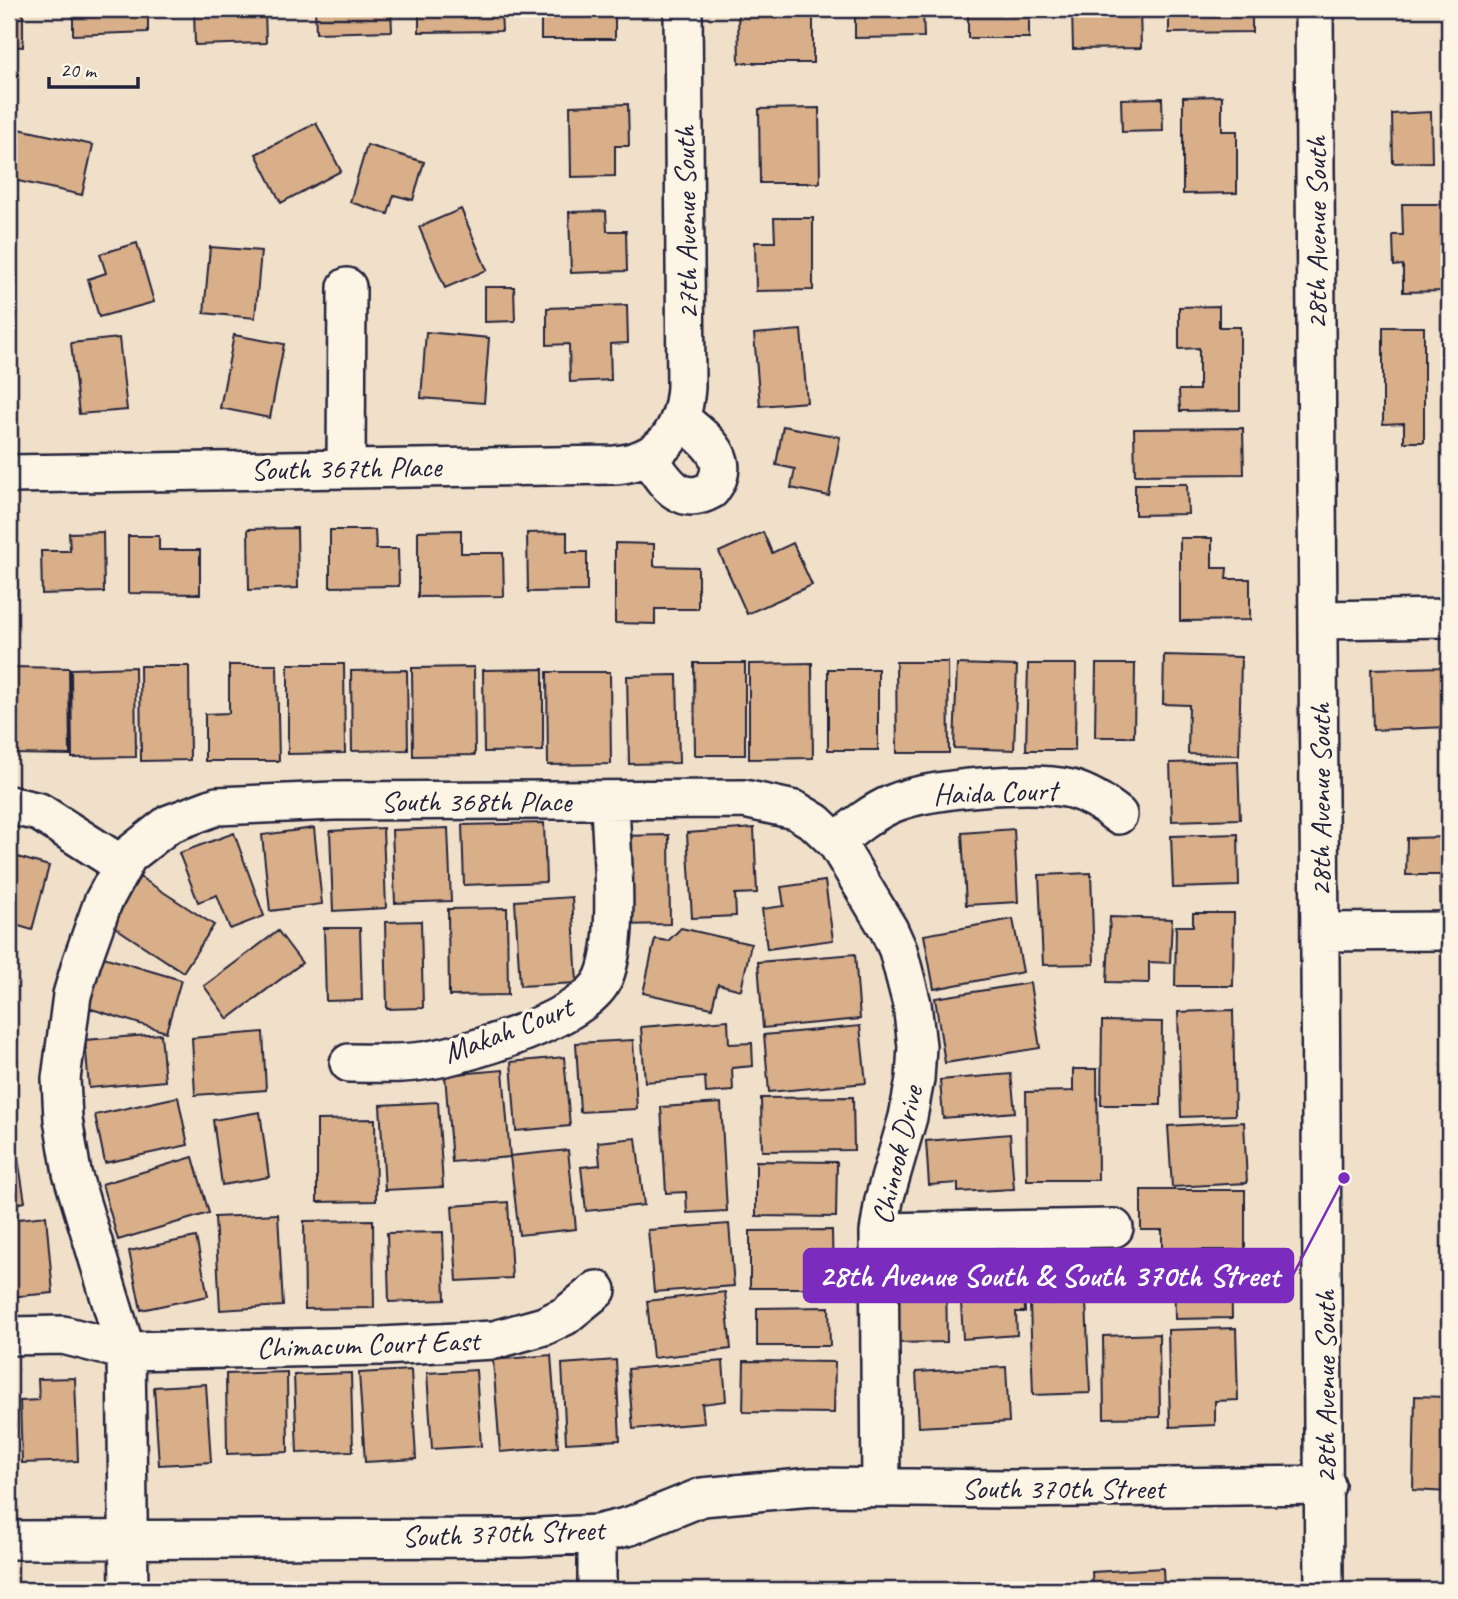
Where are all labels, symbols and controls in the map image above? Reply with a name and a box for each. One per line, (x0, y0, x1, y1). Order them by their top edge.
scale bar (49, 46, 138, 90)
text: 20 m (60, 57, 98, 83)
street label: 27th Avenue South (665, 124, 707, 320)
street label: 28th Avenue South (1297, 135, 1335, 330)
street label: South 367th Place (250, 447, 444, 489)
street label: 28th Avenue South (1301, 702, 1339, 897)
street label: Haida Court (932, 771, 1062, 813)
street label: South 368th Place (381, 782, 574, 820)
street label: Makah Court (438, 987, 581, 1072)
street label: Chinook Drive (863, 1080, 932, 1228)
callout: 28th Avenue South & South 370th Street (804, 1249, 1293, 1302)
text: 28th Avenue South & South 370th Street (819, 1255, 1283, 1296)
street label: 28th Avenue South (1306, 1289, 1344, 1484)
street label: Chimacum Court East (256, 1321, 483, 1367)
street label: South 370th Street (962, 1469, 1167, 1507)
street label: South 370th Street (401, 1510, 608, 1556)

